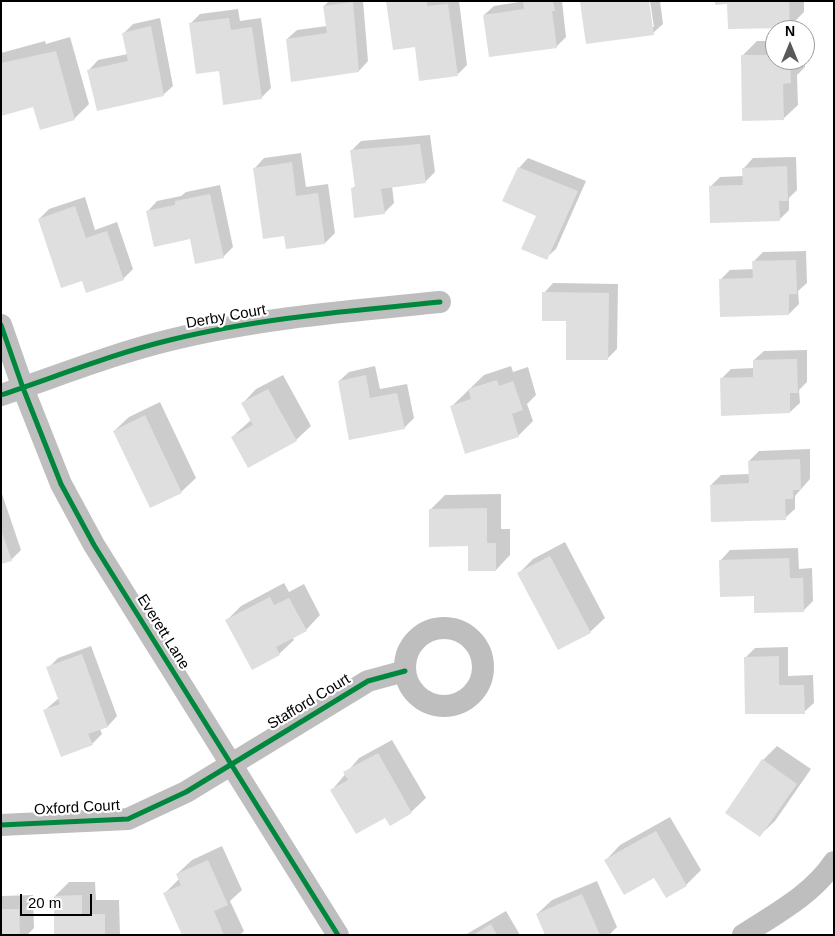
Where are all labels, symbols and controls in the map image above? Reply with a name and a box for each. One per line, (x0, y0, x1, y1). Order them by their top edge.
north arrow (765, 20, 815, 70)
text: N (785, 23, 795, 39)
street label: Derby Court (185, 301, 267, 333)
street label: Everett Lane (133, 591, 193, 673)
street label: Stafford Court (264, 670, 354, 734)
street label: Oxford Court (34, 797, 120, 819)
scale bar (22, 884, 95, 916)
text: 20 m (28, 894, 61, 911)

